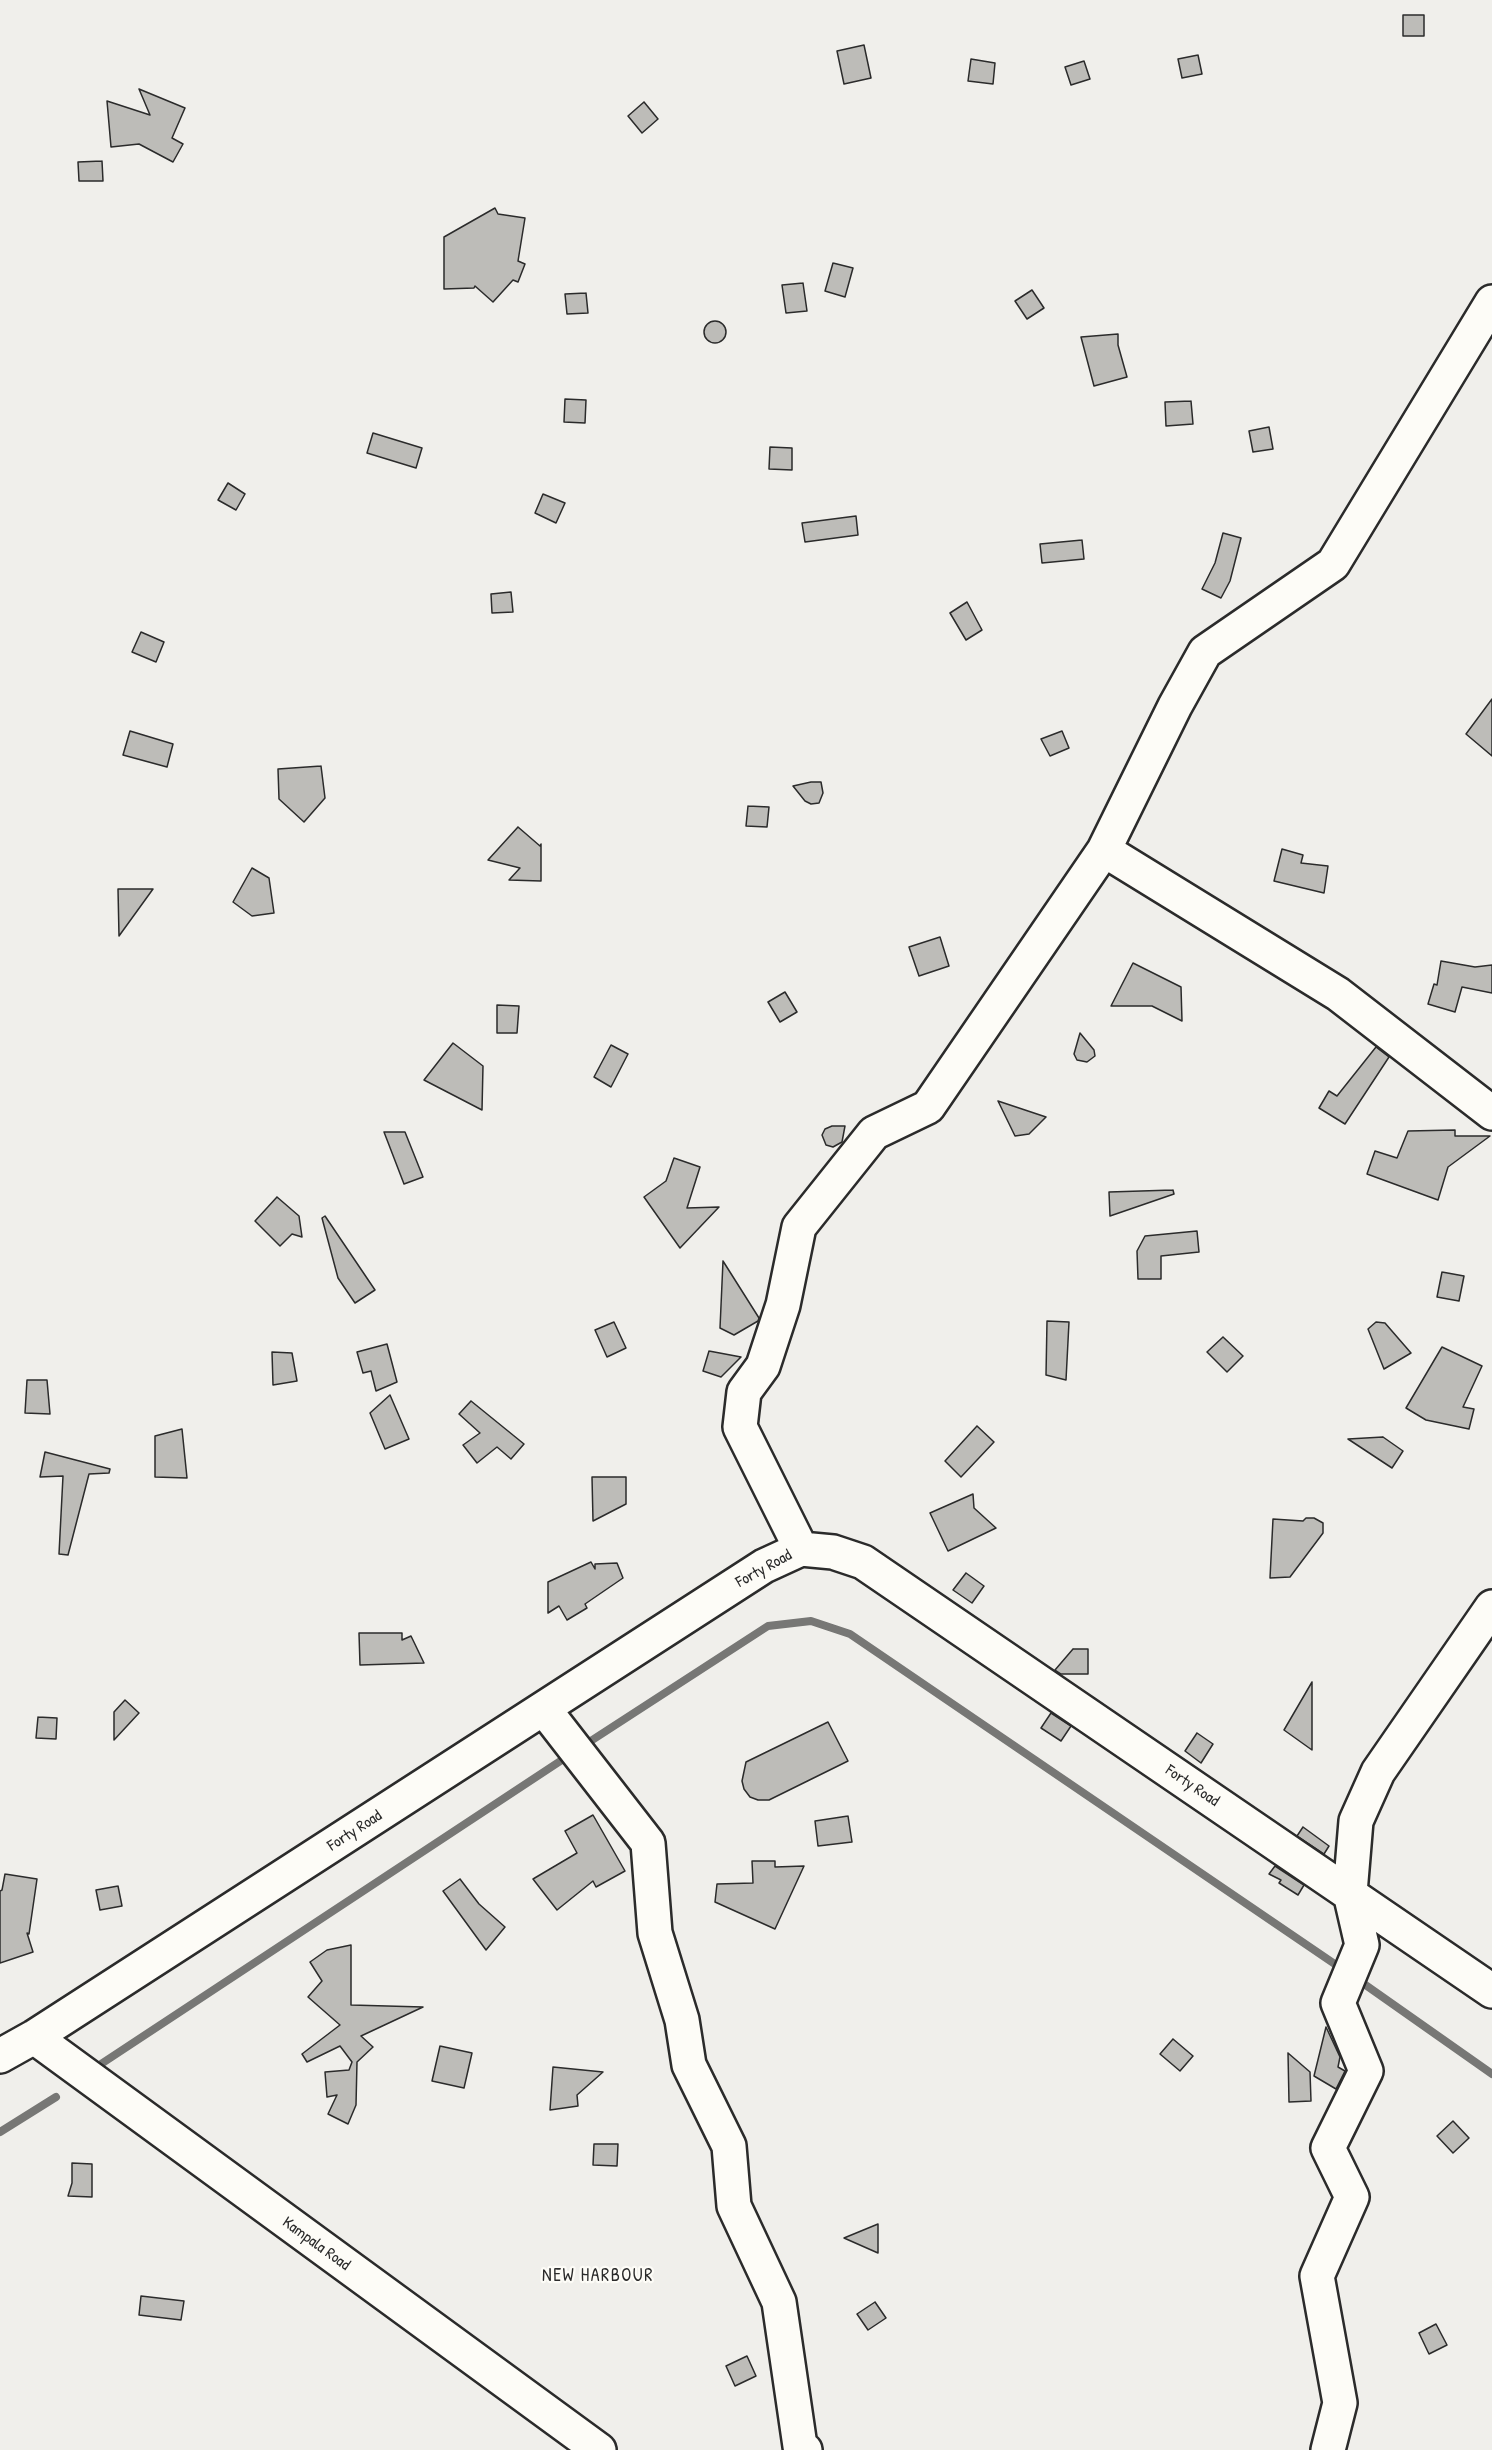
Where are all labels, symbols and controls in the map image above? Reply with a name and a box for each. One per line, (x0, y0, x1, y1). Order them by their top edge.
street label: Forty Road (733, 1546, 795, 1592)
street label: Forty Road (1161, 1761, 1223, 1811)
street label: Forty Road (324, 1806, 386, 1856)
street label: Kampala Road (278, 2213, 354, 2275)
district label: NEW HARBOUR (542, 2265, 654, 2287)

